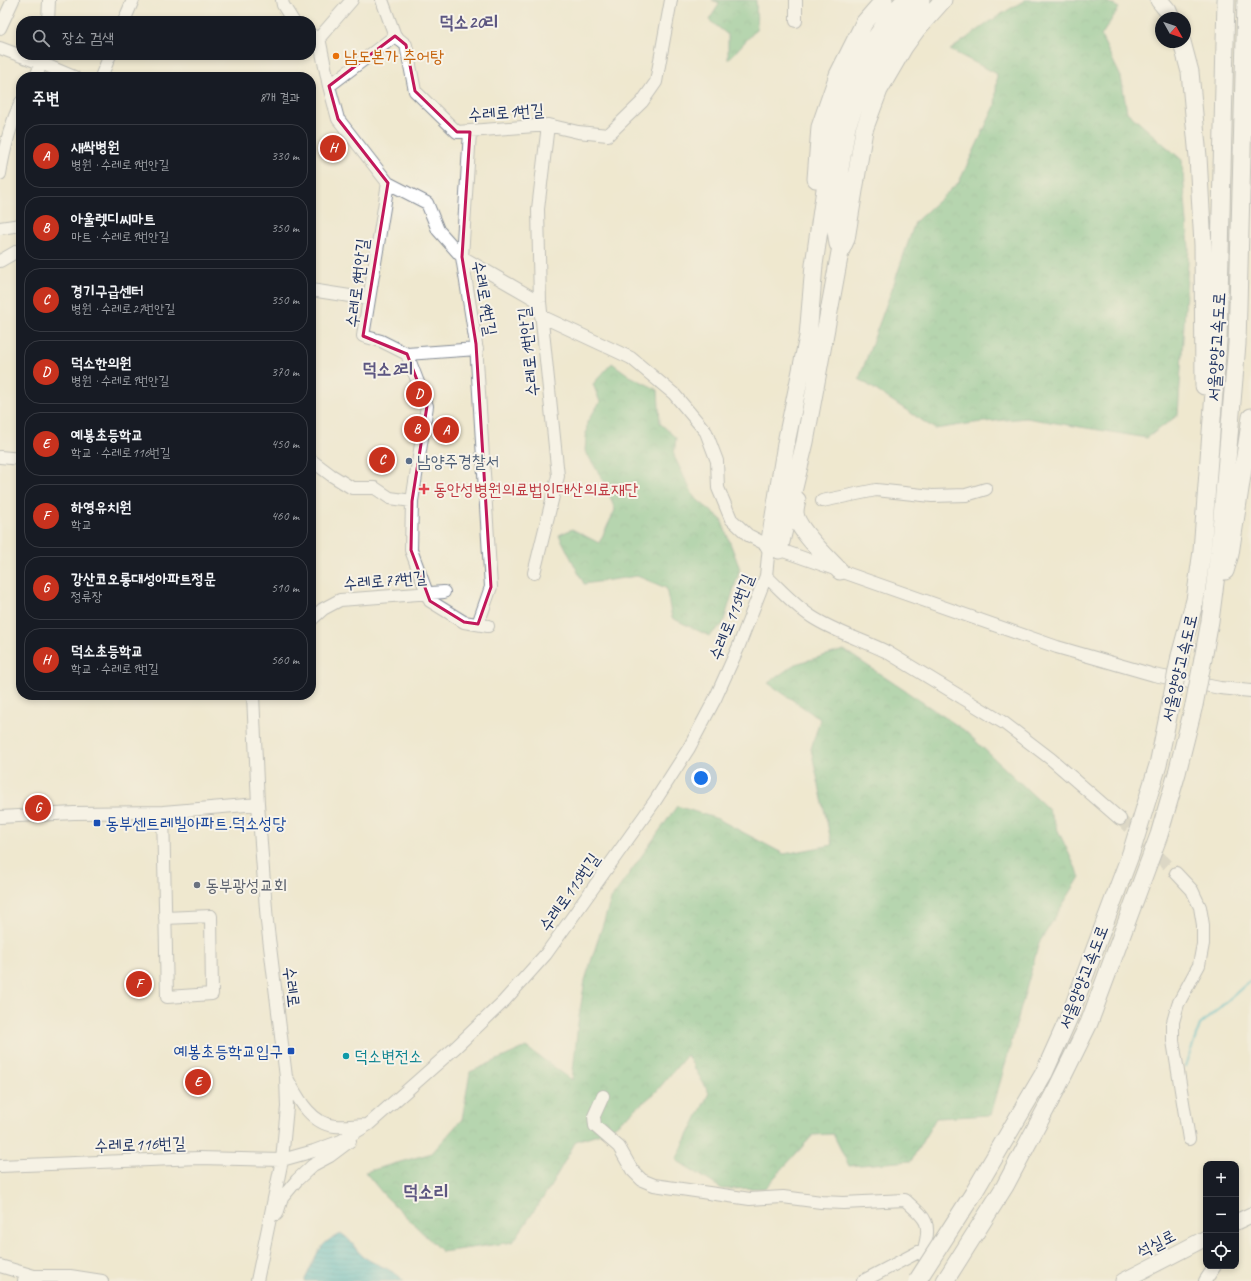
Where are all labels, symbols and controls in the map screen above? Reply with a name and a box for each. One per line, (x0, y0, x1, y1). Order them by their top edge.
district label: 덕소20리 (439, 11, 499, 33)
north arrow (1155, 12, 1191, 48)
search box (16, 16, 316, 60)
icon: search (30, 27, 52, 49)
text: 장소 검색 (62, 29, 114, 48)
place label: 남도본가 추어탕 (344, 46, 444, 67)
marker: 남도본가 추어탕 (331, 51, 341, 61)
text: 주변 (32, 88, 59, 109)
text: 8개 결과 (260, 90, 300, 106)
street label: 수레로1번길 (467, 99, 545, 126)
pin: H (320, 133, 346, 163)
text: 새싹병원 (71, 138, 119, 157)
text: A (43, 148, 49, 164)
text: 330 m (271, 148, 299, 164)
text: 병원 · 수레로9번안길 (71, 157, 169, 173)
text: 아울렛디씨마트 (71, 210, 156, 229)
text: B (43, 220, 49, 236)
text: 350 m (271, 220, 299, 236)
text: 마트 · 수레로9번안길 (71, 229, 169, 245)
street label: 수레로9번안길 (342, 237, 373, 329)
street label: 수레로9번길 (468, 259, 502, 338)
text: 경기구급센터 (71, 282, 143, 301)
text: C (43, 292, 49, 308)
text: 350 m (271, 292, 299, 308)
street label: 서울양양고속도로 (1203, 292, 1230, 402)
text: 병원 · 수레로27번안길 (71, 301, 175, 317)
street label: 수레로1번안길 (513, 306, 544, 398)
text: 덕소한의원 (71, 354, 131, 373)
district label: 덕소2리 (362, 358, 414, 380)
text: D (42, 364, 50, 380)
text: 370 m (271, 364, 299, 380)
text: 병원 · 수레로9번안길 (71, 373, 169, 389)
pin: D (406, 379, 432, 409)
pin: B (404, 414, 430, 444)
pin: A (433, 415, 459, 445)
text: 예봉초등학교 (71, 426, 143, 445)
text: E (43, 436, 49, 452)
text: 450 m (271, 436, 299, 452)
text: 학교 · 수레로116번길 (71, 445, 171, 461)
pin: C (369, 445, 395, 475)
place label: 남양주경찰서 (417, 451, 499, 472)
marker: 남양주경찰서 (404, 456, 414, 466)
place label: 동안성병원의료법인대산의료재단 (433, 479, 639, 500)
marker: 동안성병원의료법인대산의료재단 (418, 483, 430, 495)
text: 하영유치원 (71, 498, 131, 517)
text: F (43, 508, 49, 524)
text: 460 m (271, 508, 299, 524)
text: 학교 (71, 517, 92, 533)
street label: 수레로77번길 (342, 566, 428, 595)
text: 강산코오롱대성아파트정문 (71, 570, 216, 589)
street label: 수레로115번길 (705, 571, 758, 663)
text: G (43, 580, 49, 596)
text: 510 m (271, 580, 299, 596)
text: 정류장 (71, 589, 102, 605)
street label: 서울양양고속도로 (1157, 612, 1202, 724)
text: 덕소초등학교 (71, 642, 143, 661)
text: H (42, 652, 50, 668)
text: 560 m (271, 652, 299, 668)
text: 학교 · 수레로9번길 (71, 661, 159, 677)
your location (691, 768, 711, 788)
pin: G (25, 793, 51, 823)
place label: 동부센트레빌아파트.덕소성당 (105, 813, 287, 834)
marker: 동부센트레빌아파트.덕소성당 (92, 818, 102, 828)
street label: 수레로115번길 (535, 849, 604, 936)
place label: 동부광성교회 (205, 875, 287, 896)
marker: 동부광성교회 (192, 880, 202, 890)
street label: 서울양양고속도로 (1054, 922, 1113, 1032)
street label: 수레로 (279, 965, 304, 1009)
pin: F (126, 969, 152, 999)
place label: 예봉초등학교입구 (174, 1041, 283, 1062)
marker: 예봉초등학교입구 (286, 1046, 296, 1056)
place label: 덕소변전소 (354, 1046, 422, 1067)
marker: 덕소변전소 (341, 1051, 351, 1061)
pin: E (185, 1067, 211, 1097)
street label: 수레로116번길 (94, 1132, 186, 1157)
map controls (1203, 1161, 1239, 1269)
button: + (1203, 1161, 1239, 1197)
district label: 덕소리 (403, 1180, 449, 1204)
button: − (1203, 1197, 1239, 1233)
street label: 석실로 (1133, 1225, 1179, 1262)
button: locate (1203, 1233, 1239, 1269)

